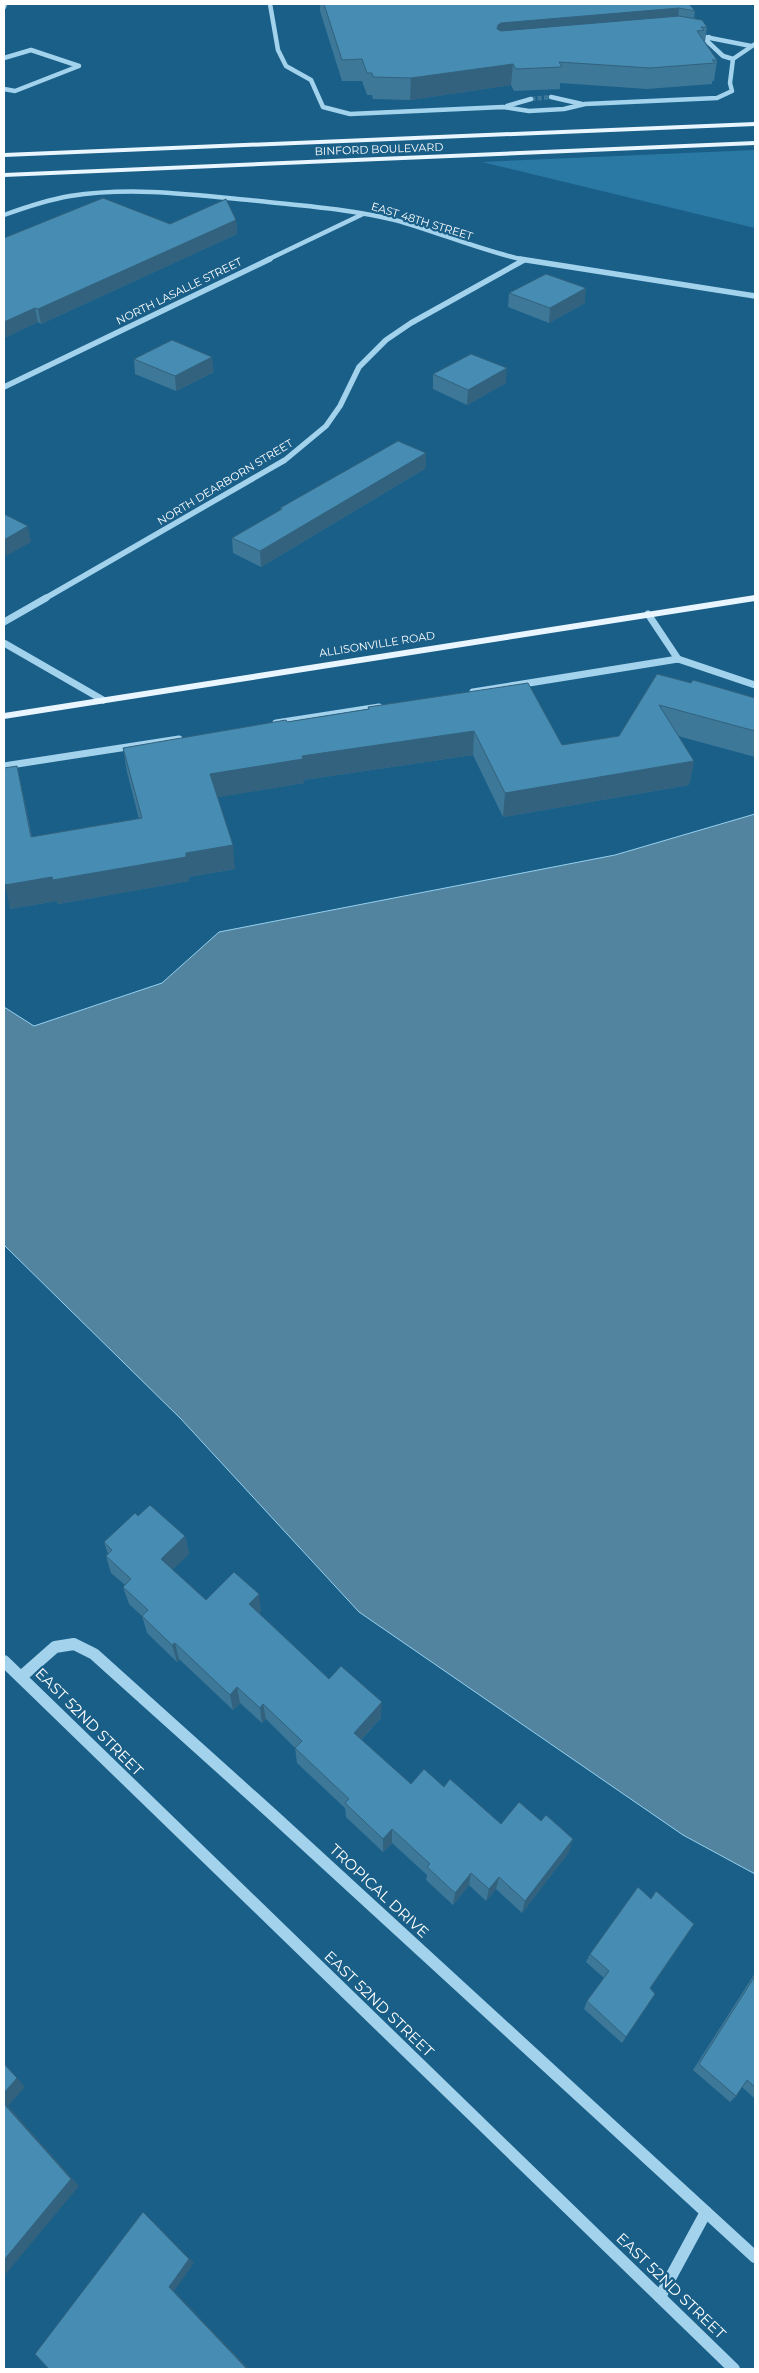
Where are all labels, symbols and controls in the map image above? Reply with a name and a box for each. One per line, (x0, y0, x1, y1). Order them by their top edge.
street label: BINFORD BOULEVARD (314, 140, 444, 158)
street label: EAST 48TH STREET (370, 199, 475, 243)
street label: NORTH LASALLE STREET (114, 254, 245, 328)
street label: NORTH DEARBORN STREET (155, 436, 296, 528)
street label: ALLISONVILLE ROAD (318, 628, 436, 660)
street label: EAST 52ND STREET (31, 1664, 148, 1780)
street label: TROPICAL DRIVE (326, 1840, 433, 1942)
street label: EAST 52ND STREET (321, 1946, 438, 2061)
street label: EAST 52ND STREET (613, 2228, 730, 2343)

